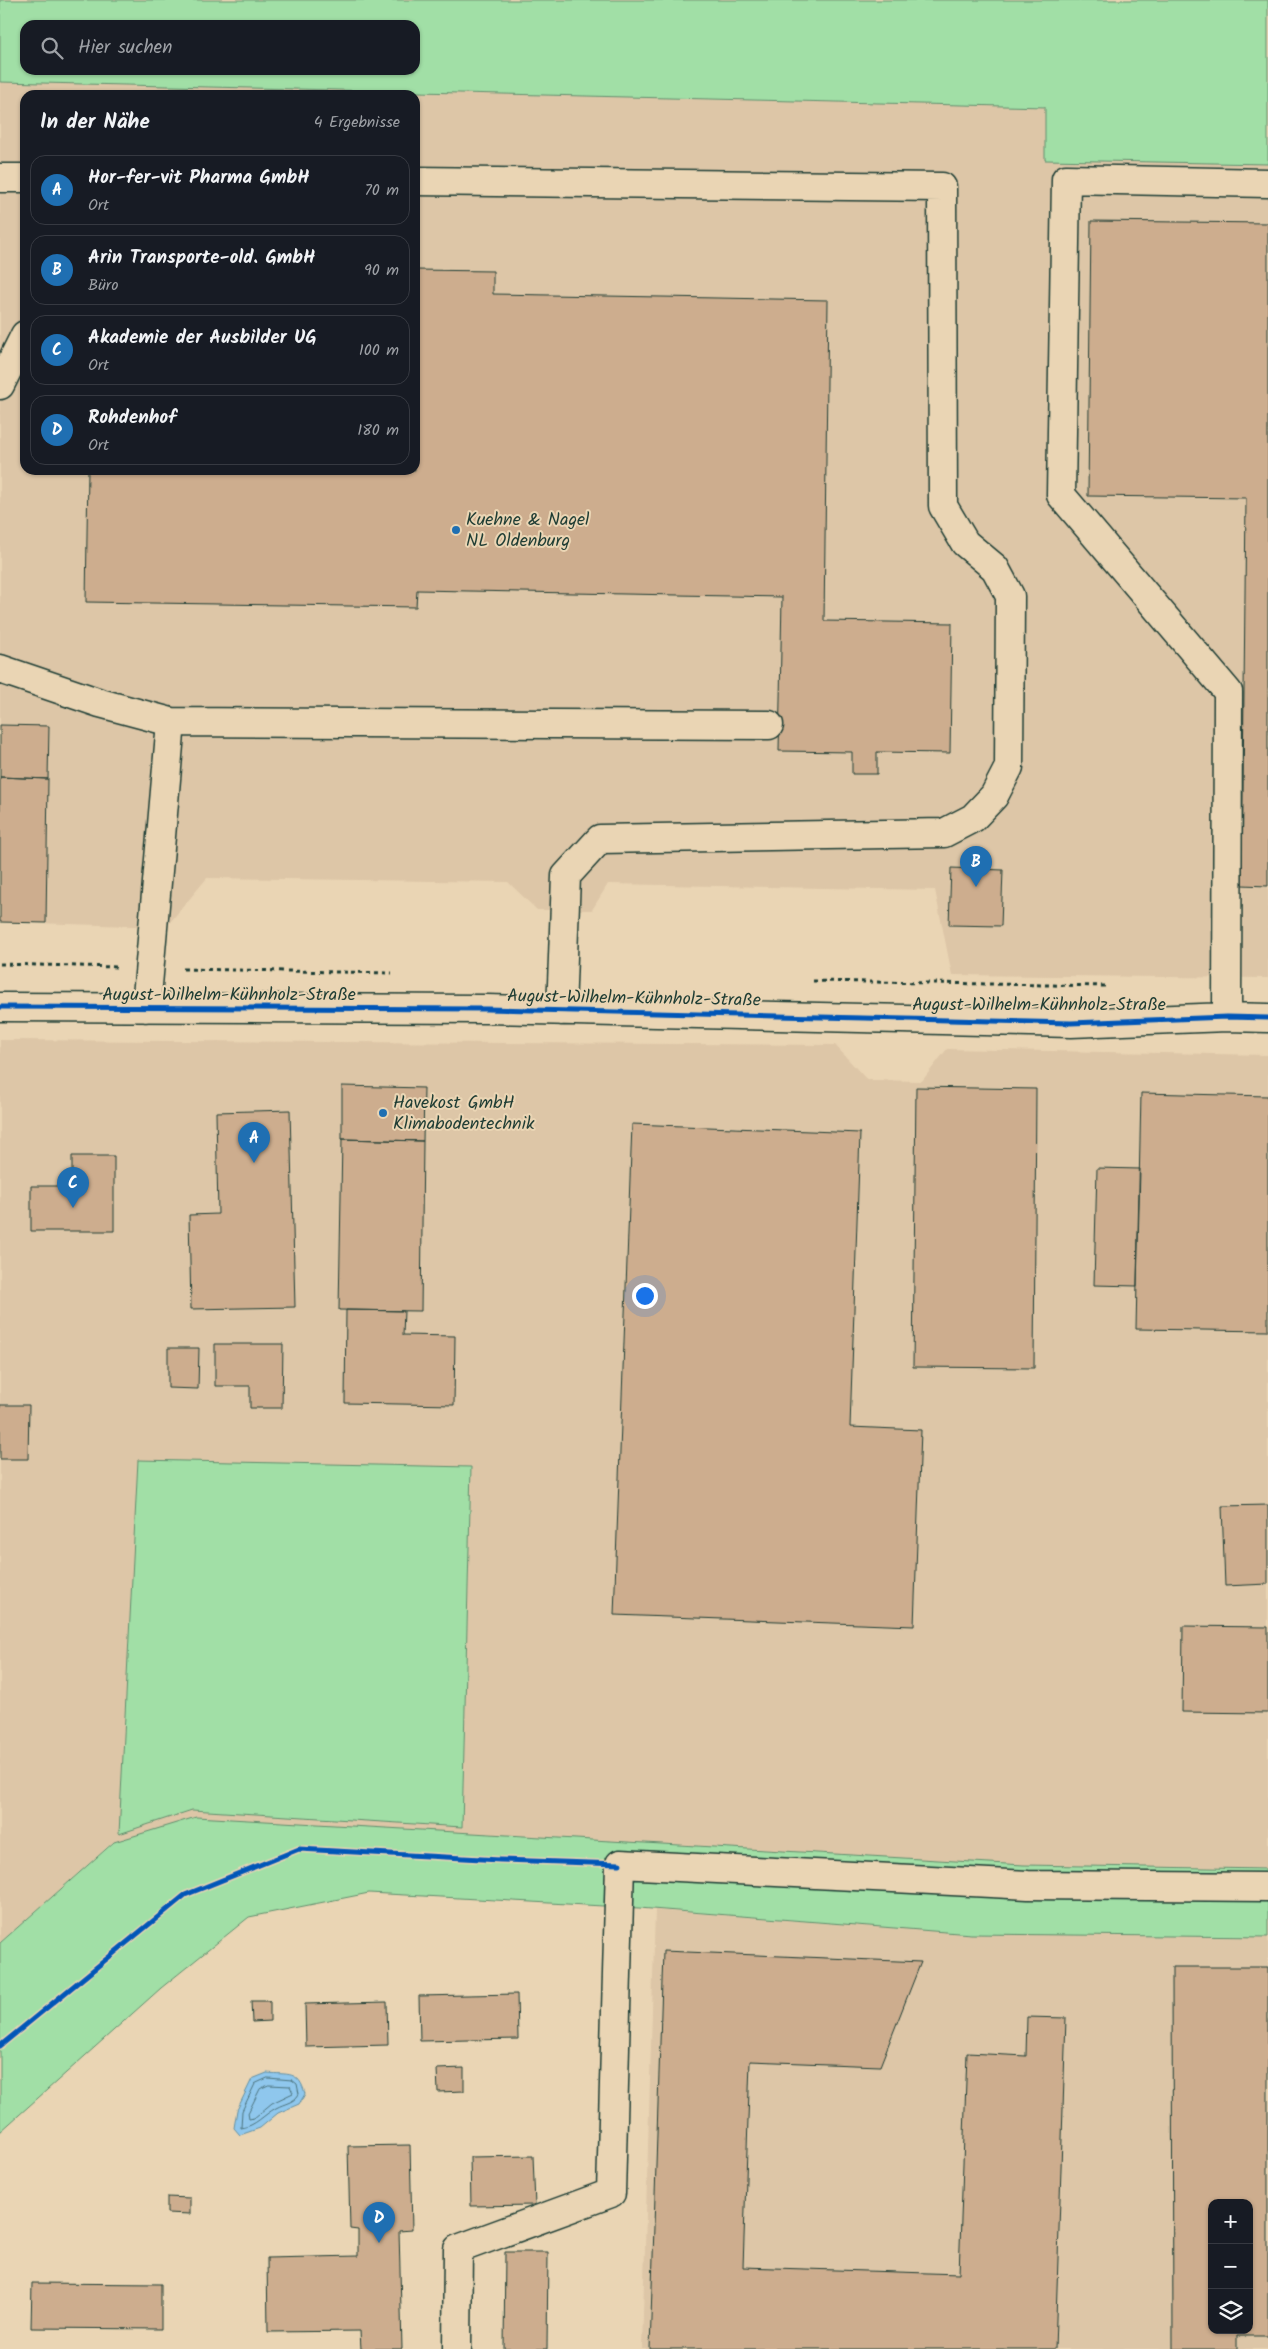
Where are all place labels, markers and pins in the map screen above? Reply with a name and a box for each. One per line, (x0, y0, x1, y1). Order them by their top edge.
place label: Kuehne & Nagel NL Oldenburg (466, 506, 590, 556)
marker: Kuehne & Nagel NL Oldenburg (450, 524, 462, 536)
pin: B (960, 846, 992, 887)
place label: Havekost GmbH Klimabodentechnik (393, 1089, 535, 1139)
marker: Havekost GmbH Klimabodentechnik (377, 1107, 389, 1119)
pin: A (238, 1122, 270, 1163)
pin: C (57, 1167, 89, 1208)
pin: D (363, 2202, 395, 2243)

